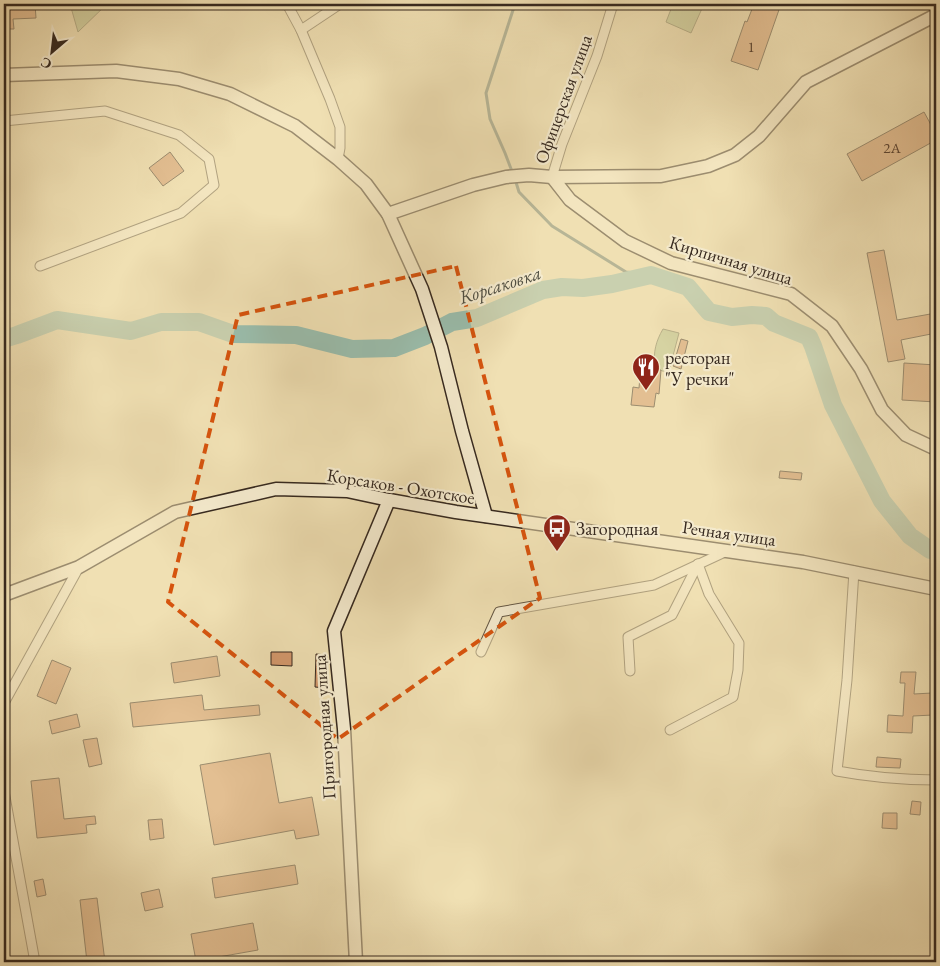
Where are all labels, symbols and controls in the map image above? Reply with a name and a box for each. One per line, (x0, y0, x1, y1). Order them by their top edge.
north arrow (28, 28, 78, 78)
street label: Офицерская улица (529, 31, 597, 167)
house number: 1 (747, 37, 755, 56)
text: С (37, 53, 55, 74)
house number: 2А (883, 138, 901, 157)
street label: Кирпичная улица (667, 230, 796, 290)
water label: Корсаковка (455, 260, 544, 310)
place label: ресторан "У речки" (665, 346, 734, 390)
restaurant icon: ресторан "У речки" (631, 352, 661, 391)
street label: Корсаков - Охотское (325, 463, 477, 509)
bus stop icon: Загородная (542, 513, 572, 552)
street label: Речная улица (681, 515, 778, 551)
place label: Загородная (576, 517, 658, 540)
street label: Пригородная улица (307, 653, 341, 800)

